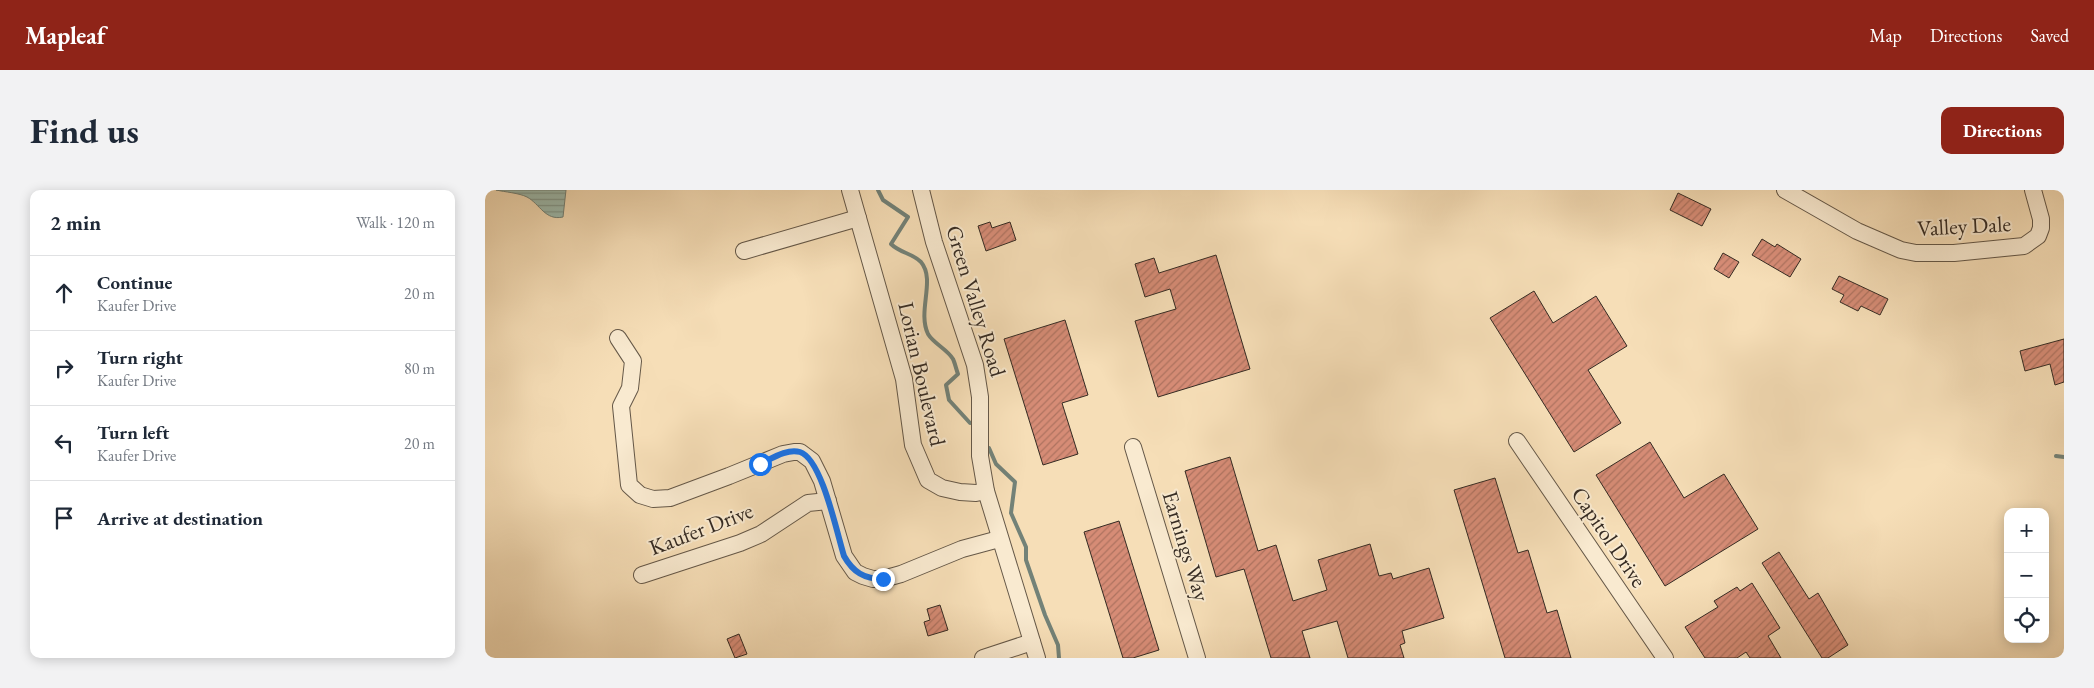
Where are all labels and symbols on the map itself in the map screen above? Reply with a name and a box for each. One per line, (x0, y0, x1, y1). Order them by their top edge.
street label: Valley Dale (1916, 209, 2012, 243)
street label: Green Valley Road (939, 222, 1013, 381)
street label: Lorian Boulevard (891, 299, 953, 450)
route start (749, 453, 772, 476)
street label: Capitol Drive (1565, 481, 1654, 593)
street label: Earnings Way (1155, 487, 1217, 605)
street label: Kaufer Drive (645, 496, 758, 562)
route end (872, 568, 895, 591)

